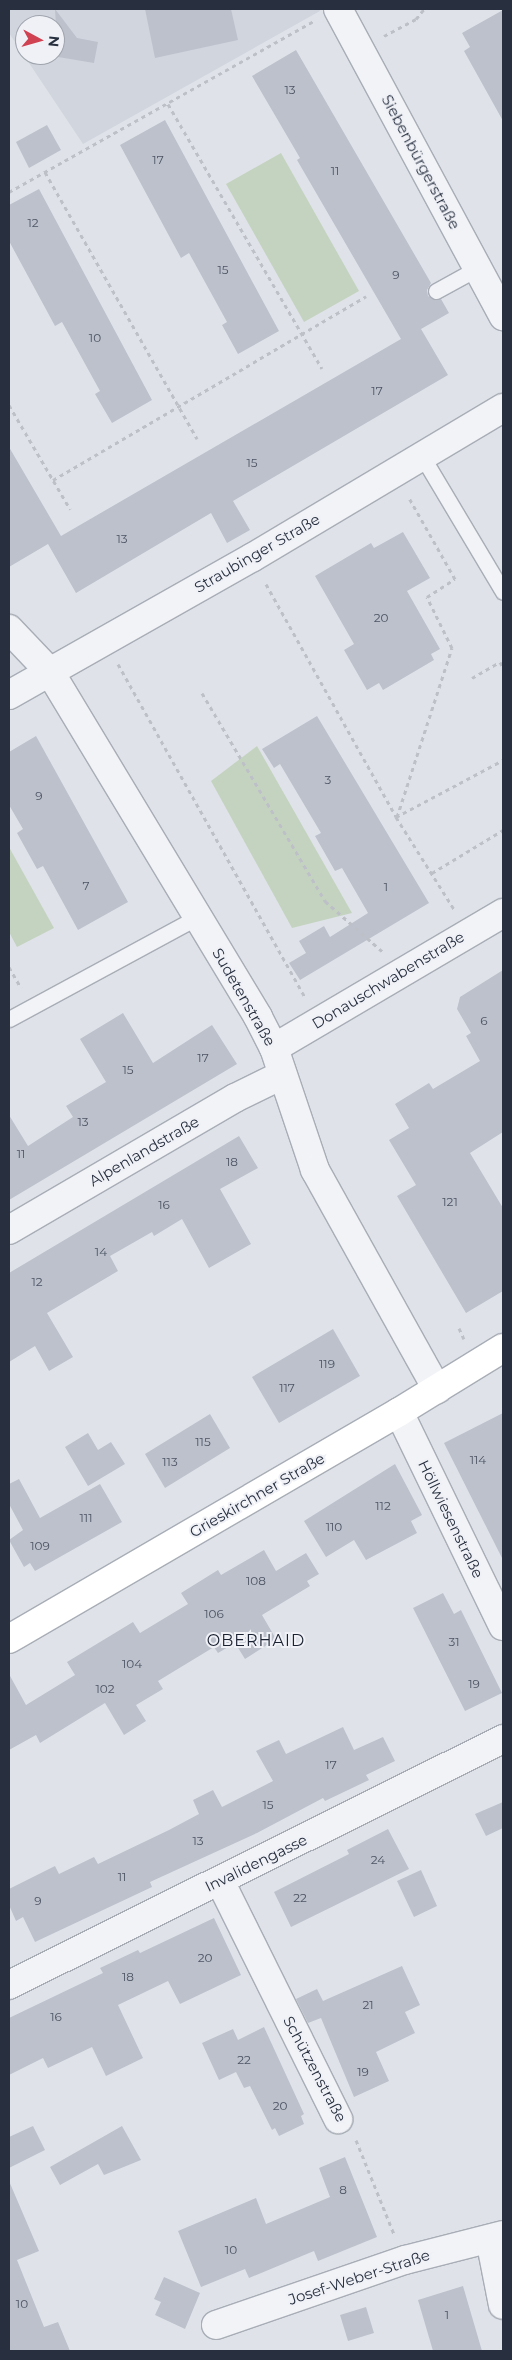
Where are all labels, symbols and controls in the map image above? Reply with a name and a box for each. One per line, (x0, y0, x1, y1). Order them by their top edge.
north arrow (15, 15, 65, 65)
text: N (44, 35, 63, 48)
house number: 13 (284, 83, 296, 97)
street label: Siebenbürgerstraße (378, 92, 464, 232)
house number: 17 (152, 153, 164, 167)
house number: 11 (331, 164, 339, 178)
house number: 12 (27, 216, 39, 230)
house number: 15 (217, 263, 229, 277)
house number: 9 (392, 268, 400, 282)
house number: 10 (89, 331, 101, 345)
house number: 17 (371, 384, 383, 398)
house number: 15 (246, 456, 258, 470)
street label: Straubinger Straße (191, 510, 323, 596)
house number: 13 (116, 532, 128, 546)
house number: 20 (374, 611, 388, 625)
house number: 3 (325, 773, 331, 787)
house number: 9 (35, 789, 43, 803)
house number: 7 (82, 879, 90, 893)
house number: 1 (384, 880, 388, 894)
street label: Donauschwabenstraße (309, 927, 467, 1033)
street label: Sudetenstraße (209, 945, 279, 1049)
house number: 6 (480, 1014, 488, 1028)
house number: 17 (197, 1051, 209, 1065)
house number: 15 (122, 1063, 134, 1077)
street label: Alpenlandstraße (86, 1112, 202, 1190)
house number: 13 (77, 1115, 89, 1129)
house number: 11 (17, 1147, 25, 1161)
house number: 18 (226, 1155, 238, 1169)
house number: 121 (442, 1195, 458, 1209)
house number: 16 (158, 1198, 170, 1212)
house number: 14 (95, 1245, 107, 1259)
house number: 12 (31, 1275, 43, 1289)
house number: 119 (319, 1357, 335, 1371)
house number: 117 (279, 1381, 295, 1395)
house number: 115 (195, 1435, 211, 1449)
street label: Grieskirchner Straße (186, 1449, 328, 1541)
house number: 114 (470, 1453, 486, 1467)
house number: 113 (162, 1455, 178, 1469)
street label: Höllwiesenstraße (415, 1457, 487, 1581)
house number: 112 (375, 1499, 391, 1513)
house number: 111 (80, 1511, 92, 1525)
house number: 110 (326, 1520, 342, 1534)
house number: 109 (30, 1539, 50, 1553)
house number: 108 (246, 1574, 266, 1588)
house number: 106 (204, 1607, 224, 1621)
district label: OBERHAID (206, 1631, 306, 1651)
house number: 31 (448, 1635, 460, 1649)
house number: 104 (122, 1657, 142, 1671)
house number: 19 (468, 1677, 480, 1691)
house number: 102 (95, 1682, 115, 1696)
house number: 17 (325, 1758, 337, 1772)
house number: 15 (262, 1798, 274, 1812)
street label: Invalidengasse (202, 1830, 310, 1896)
house number: 13 (192, 1834, 204, 1848)
house number: 24 (371, 1853, 385, 1867)
house number: 11 (118, 1870, 126, 1884)
house number: 22 (293, 1891, 307, 1905)
house number: 9 (34, 1894, 42, 1908)
house number: 20 (198, 1951, 212, 1965)
house number: 18 (122, 1970, 134, 1984)
house number: 21 (362, 1998, 374, 2012)
house number: 16 (50, 2010, 62, 2024)
street label: Schützenstraße (280, 2013, 350, 2125)
house number: 22 (237, 2053, 251, 2067)
house number: 19 (357, 2065, 369, 2079)
house number: 20 (273, 2099, 287, 2113)
house number: 8 (339, 2183, 347, 2197)
house number: 10 (225, 2243, 237, 2257)
street label: Josef-Weber-Straße (286, 2246, 432, 2308)
house number: 10 (16, 2297, 28, 2311)
house number: 1 (445, 2308, 449, 2322)

